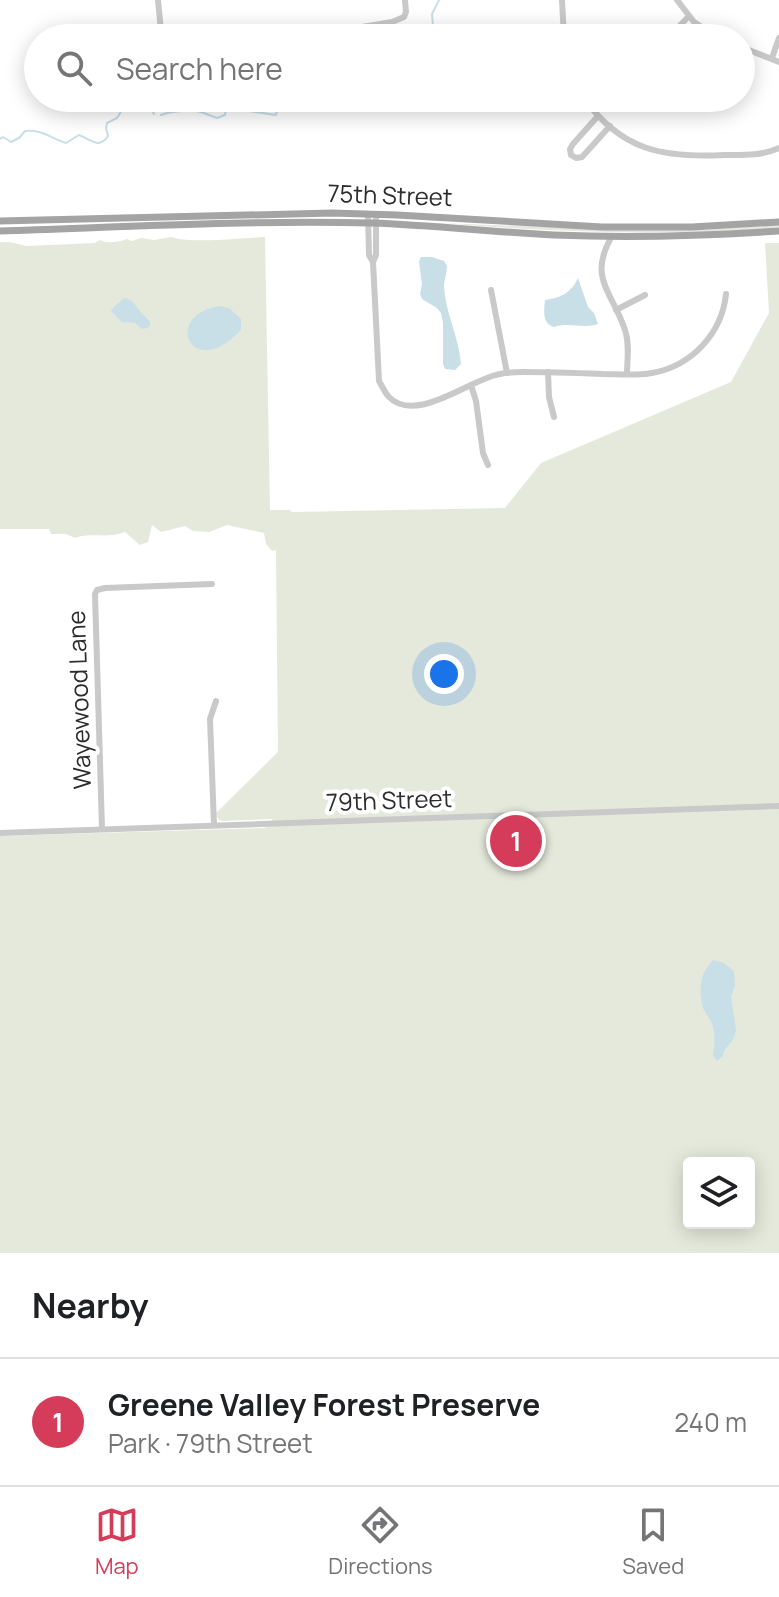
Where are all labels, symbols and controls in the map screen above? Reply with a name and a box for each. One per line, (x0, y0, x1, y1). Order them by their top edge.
search box (24, 24, 755, 112)
icon: search (52, 46, 96, 90)
text: Search here (116, 48, 283, 89)
street label: 75th Street (327, 176, 453, 213)
street label: Wayewood Lane (59, 610, 98, 790)
your location (424, 654, 464, 694)
street label: 79th Street (325, 781, 453, 818)
pin: 1 (490, 811, 542, 871)
map controls (683, 1157, 755, 1229)
button: layers (683, 1157, 755, 1229)
text: Nearby (32, 1282, 148, 1328)
text: Greene Valley Forest Preserve (108, 1384, 540, 1425)
text: 1 (52, 1404, 64, 1440)
text: 240 m (674, 1404, 747, 1440)
text: Park · 79th Street (108, 1425, 313, 1461)
tab: Map (95, 1503, 139, 1581)
tab: Directions (328, 1503, 433, 1581)
tab: Saved (622, 1503, 684, 1581)

